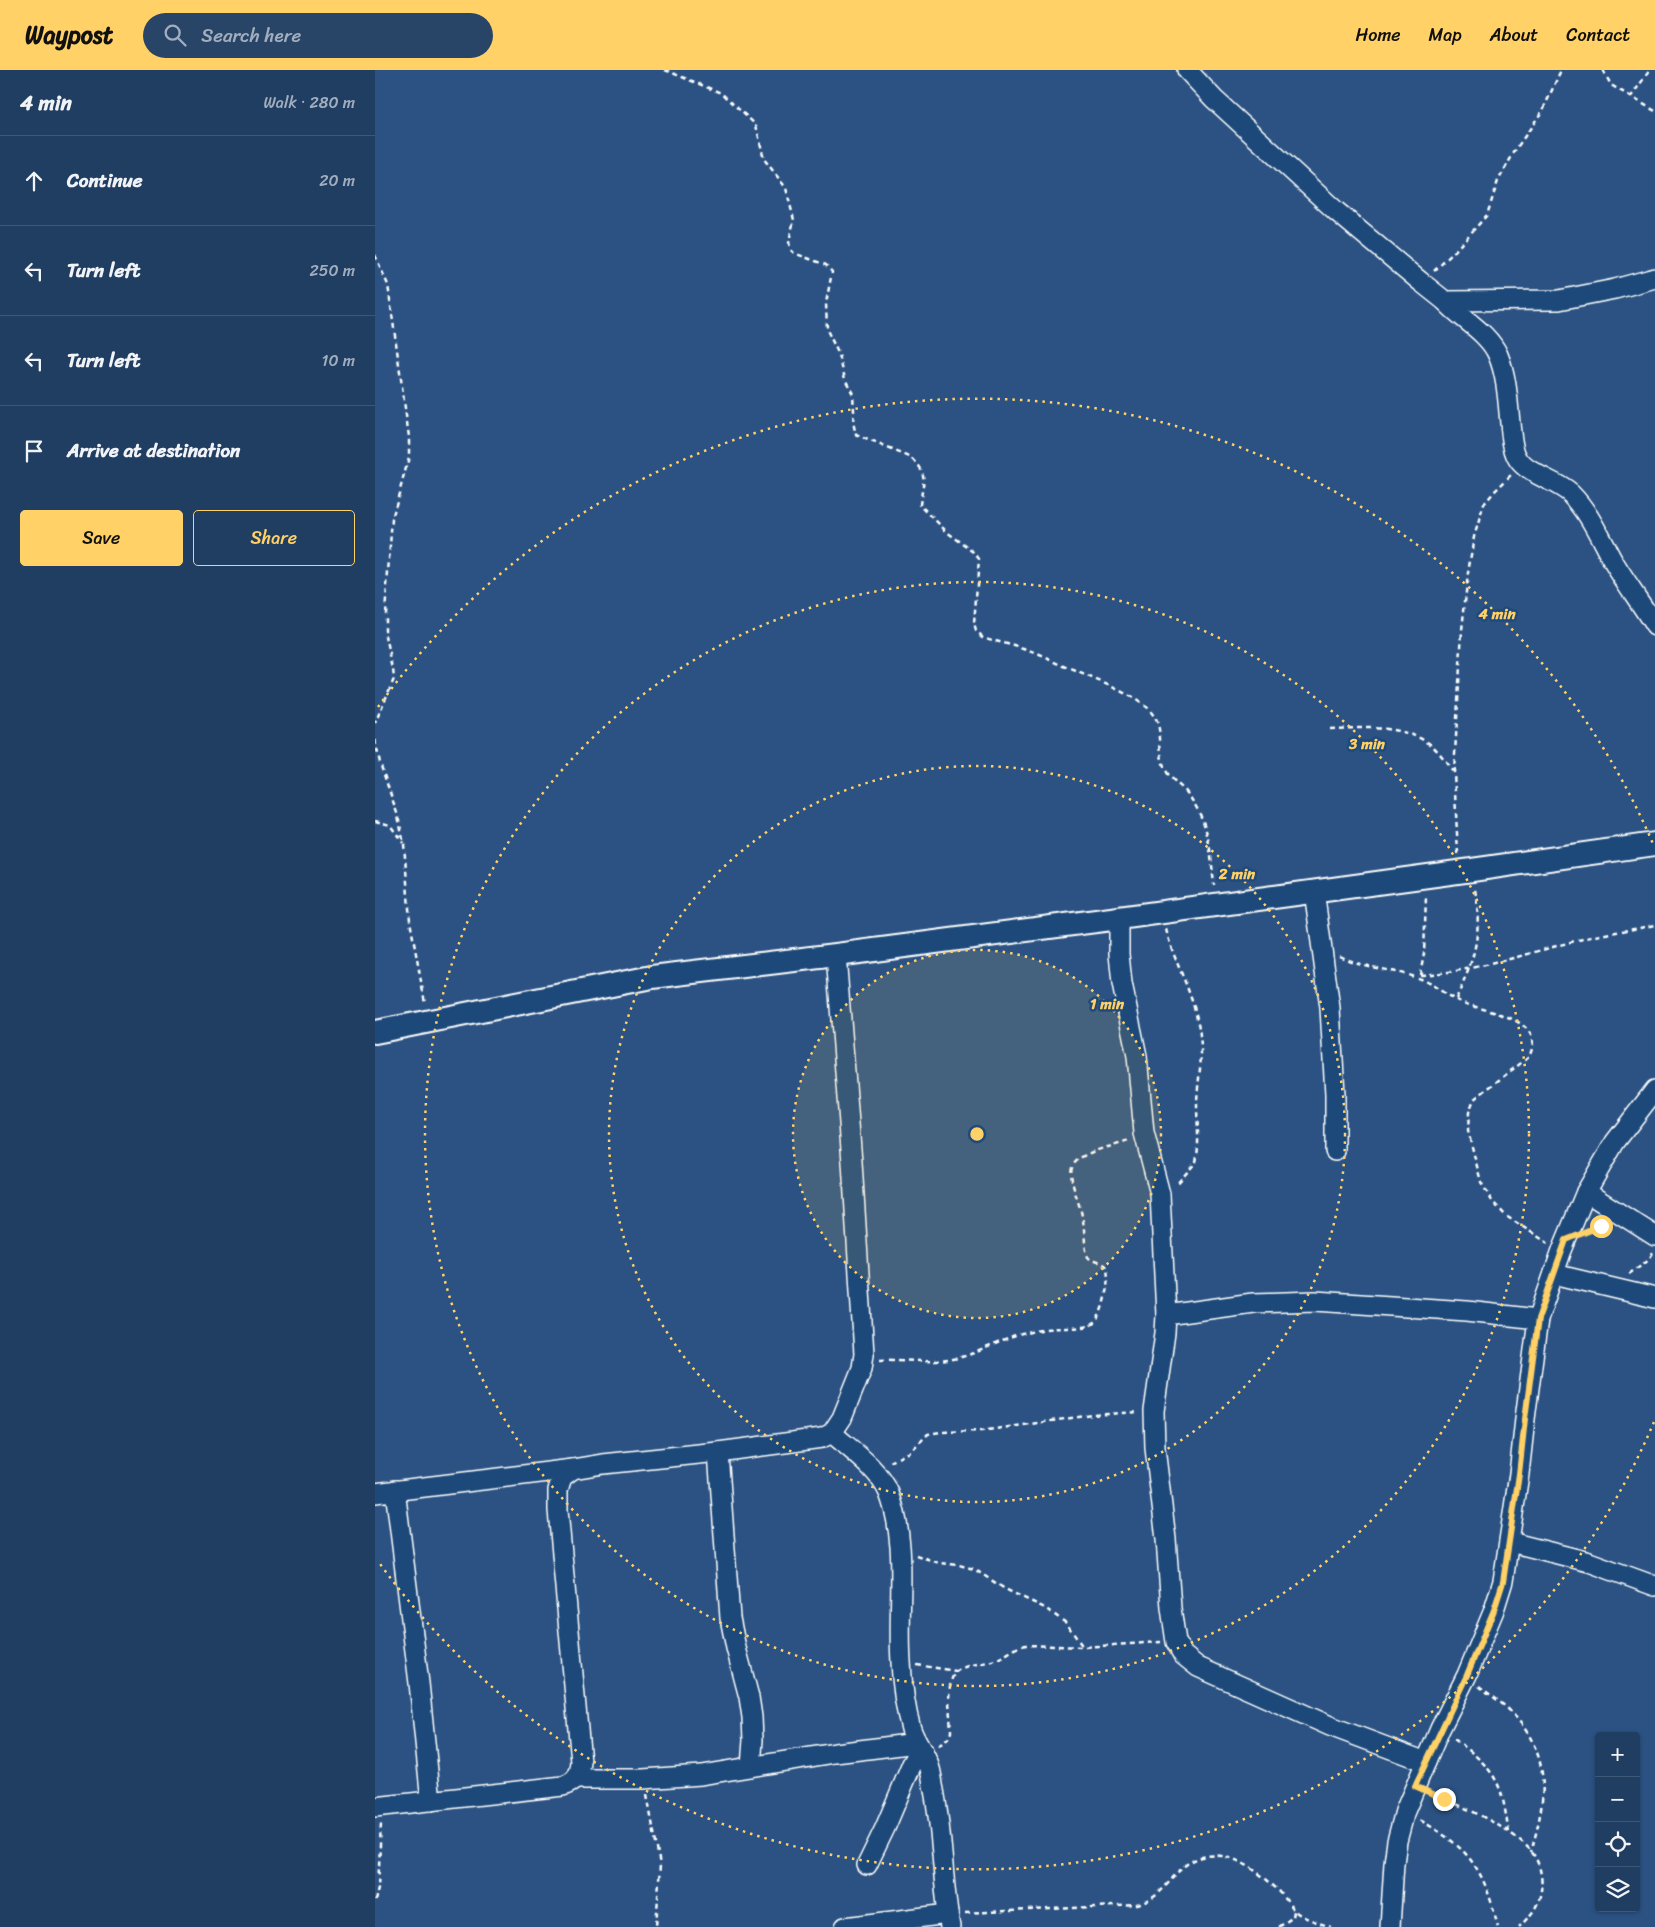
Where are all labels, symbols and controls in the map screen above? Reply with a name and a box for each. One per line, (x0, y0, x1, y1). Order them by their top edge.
search box (143, 13, 493, 58)
text: Waypost (25, 14, 113, 56)
text: Search here (201, 19, 301, 52)
text: Home (1356, 19, 1401, 51)
text: Map (1429, 19, 1462, 51)
text: About (1490, 19, 1538, 51)
text: Contact (1566, 19, 1630, 51)
icon: search (161, 21, 189, 49)
text: 4 min (20, 84, 72, 122)
text: Walk · 280 m (264, 88, 355, 117)
text: Continue (67, 164, 143, 197)
text: 20 m (319, 166, 355, 195)
icon: ahead (20, 167, 48, 195)
text: Turn left (67, 254, 140, 287)
text: 250 m (309, 256, 355, 285)
icon: left (20, 257, 48, 285)
text: Turn left (67, 344, 140, 377)
text: 10 m (322, 346, 355, 375)
icon: left (20, 347, 48, 375)
text: Arrive at destination (67, 434, 240, 467)
icon: arrive (20, 437, 48, 465)
button: Save (20, 510, 183, 566)
button: Share (193, 510, 355, 566)
text: 4 min (1477, 601, 1516, 627)
text: 3 min (1348, 731, 1386, 757)
text: 2 min (1218, 861, 1256, 887)
text: 1 min (1090, 991, 1125, 1017)
centre of rings (968, 1125, 986, 1143)
route start (1590, 1215, 1613, 1238)
map controls (1595, 1732, 1640, 1912)
button: + (1595, 1732, 1640, 1777)
button: − (1595, 1777, 1640, 1822)
route end (1433, 1788, 1456, 1811)
button: locate (1595, 1822, 1640, 1867)
button: layers (1595, 1867, 1640, 1912)

